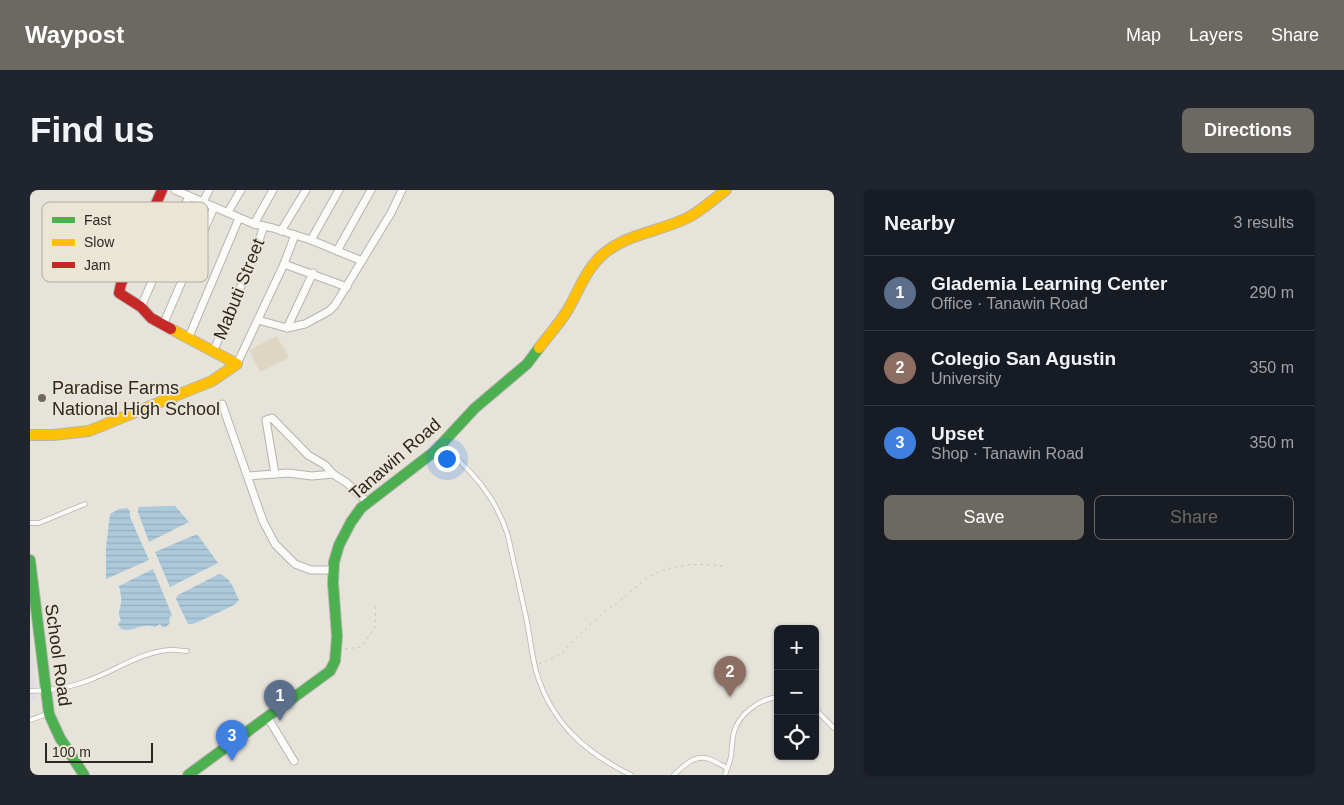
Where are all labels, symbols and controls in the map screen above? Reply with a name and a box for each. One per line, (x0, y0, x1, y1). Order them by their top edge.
text: Waypost (25, 21, 124, 48)
text: Map (1126, 25, 1161, 45)
text: Layers (1189, 25, 1243, 45)
text: Share (1271, 25, 1319, 45)
button: Directions (1182, 108, 1314, 153)
text: Find us (30, 110, 154, 149)
legend (42, 202, 208, 282)
text: Nearby (884, 211, 955, 234)
text: Fast (84, 212, 111, 228)
text: 3 results (1234, 214, 1294, 231)
text: Slow (84, 234, 115, 250)
street label: Mabuti Street (210, 236, 268, 342)
text: Jam (84, 257, 110, 273)
text: Glademia Learning Center (931, 273, 1168, 294)
text: 1 (896, 284, 904, 301)
text: 290 m (1250, 284, 1294, 301)
text: Office · Tanawin Road (931, 295, 1088, 312)
text: Colegio San Agustin (931, 348, 1116, 369)
text: 2 (896, 359, 904, 376)
text: 350 m (1250, 359, 1294, 376)
text: University (931, 370, 1001, 387)
place label: Paradise Farms National High School (52, 378, 220, 419)
marker: Paradise Farms National High School (36, 392, 48, 404)
street label: Tanawin Road (345, 414, 445, 504)
text: Upset (931, 423, 984, 444)
text: 3 (896, 434, 904, 451)
text: 350 m (1250, 434, 1294, 451)
text: Shop · Tanawin Road (931, 445, 1084, 462)
your location (434, 446, 460, 472)
button: Save (884, 495, 1084, 540)
button: Share (1094, 495, 1294, 540)
street label: School Road (41, 603, 75, 707)
map controls (774, 625, 819, 760)
button: + (774, 625, 819, 670)
pin: 2 (714, 656, 746, 697)
button: − (774, 670, 819, 715)
pin: 1 (264, 680, 296, 721)
button: locate (774, 715, 819, 760)
pin: 3 (216, 720, 248, 761)
scale bar (45, 740, 152, 763)
text: 100 m (52, 744, 91, 760)

